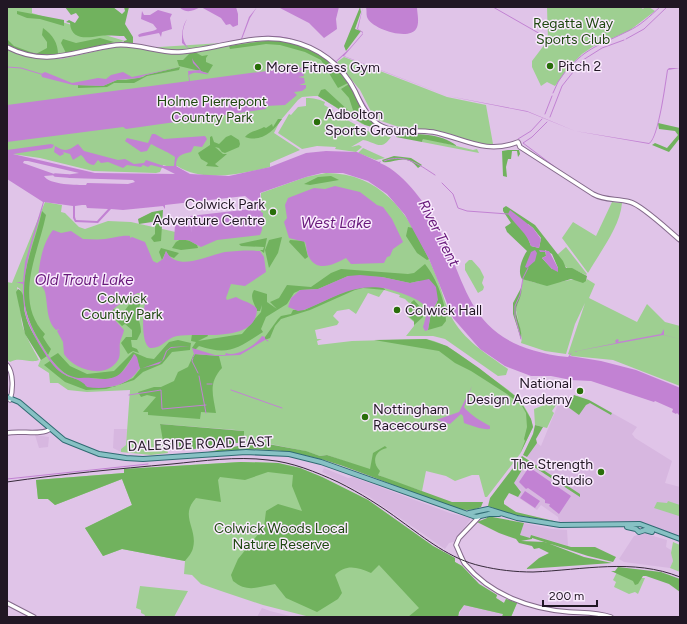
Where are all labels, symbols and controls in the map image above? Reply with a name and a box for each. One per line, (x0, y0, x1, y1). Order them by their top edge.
park label: Regatta Way Sports Club (533, 15, 614, 48)
place label: Pitch 2 (558, 58, 601, 75)
place label: More Fitness Gym (266, 59, 380, 76)
marker: Pitch 2 (545, 61, 555, 71)
marker: More Fitness Gym (253, 62, 263, 72)
park label: Holme Pierrepont Country Park (157, 93, 267, 126)
place label: Adbolton Sports Ground (325, 106, 417, 139)
marker: Adbolton Sports Ground (312, 117, 322, 127)
place label: Colwick Park Adventure Centre (153, 196, 265, 229)
water label: River Trent (414, 197, 464, 270)
marker: Colwick Park Adventure Centre (268, 207, 278, 217)
water label: West Lake (301, 214, 371, 232)
water label: Old Trout Lake (35, 271, 133, 289)
park label: Colwick Country Park (81, 290, 163, 323)
place label: Colwick Hall (405, 302, 482, 319)
marker: Colwick Hall (392, 305, 402, 315)
place label: National Design Academy (466, 375, 573, 408)
marker: National Design Academy (575, 386, 585, 396)
place label: Nottingham Racecourse (373, 401, 449, 434)
marker: Nottingham Racecourse (360, 412, 370, 422)
street label: DALESIDE ROAD EAST (127, 433, 273, 455)
place label: The Strength Studio (511, 456, 593, 489)
marker: The Strength Studio (596, 467, 606, 477)
park label: Colwick Woods Local Nature Reserve (214, 520, 348, 553)
scale bar (543, 582, 597, 608)
text: 200 m (549, 589, 584, 603)

